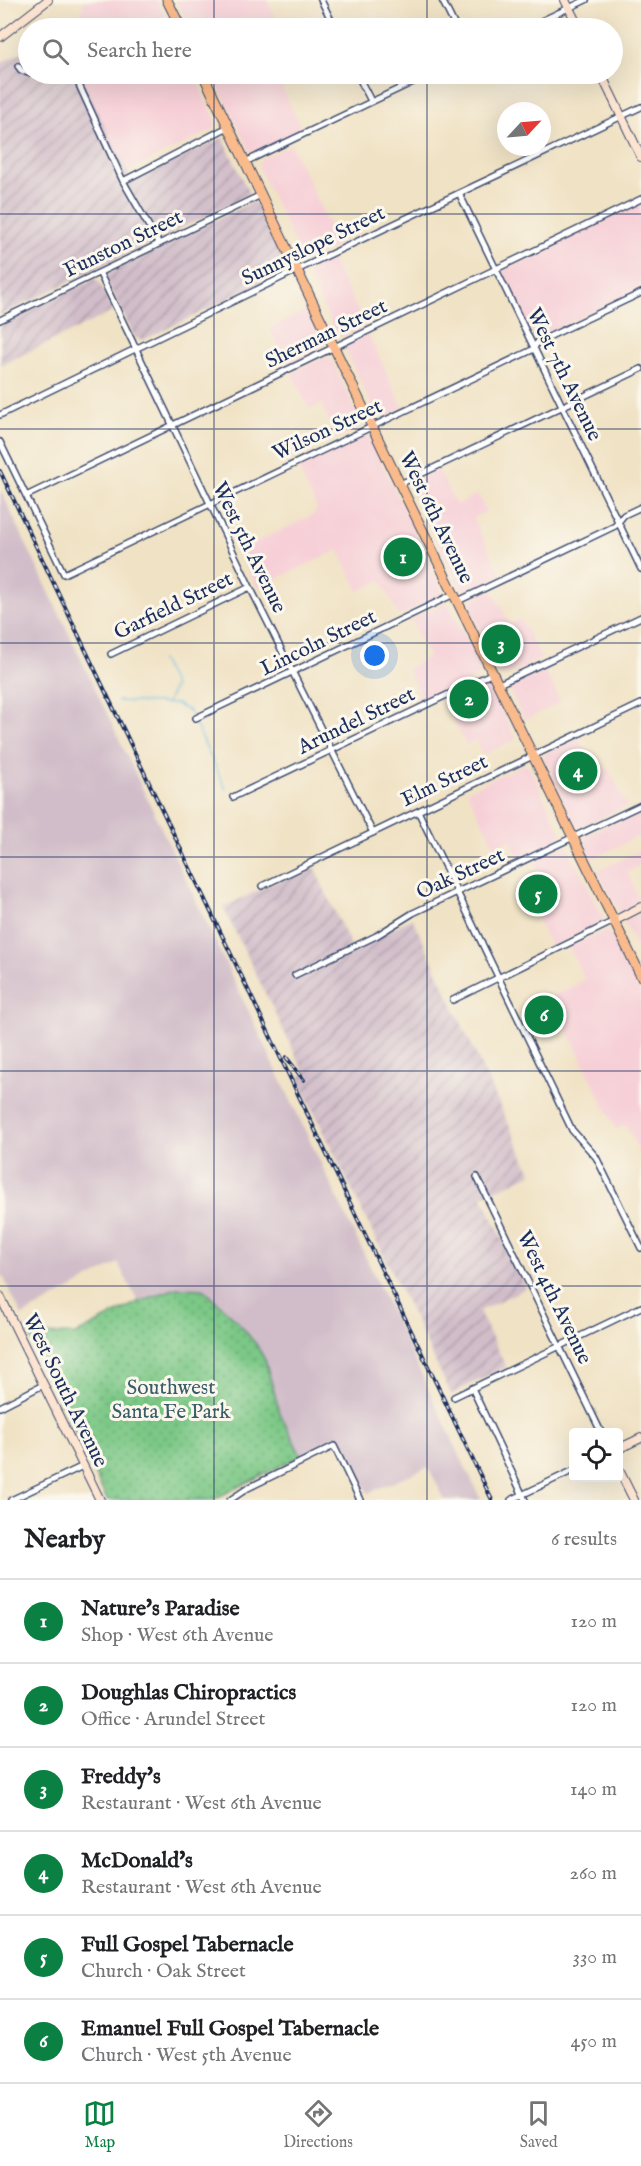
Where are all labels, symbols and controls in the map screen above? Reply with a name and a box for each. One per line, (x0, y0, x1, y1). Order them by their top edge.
search box (18, 18, 623, 84)
icon: search (39, 35, 72, 68)
text: Search here (87, 37, 192, 65)
north arrow (497, 102, 551, 156)
street label: Sunnyslope Street (237, 200, 390, 293)
street label: Funston Street (60, 204, 188, 285)
street label: Sherman Street (261, 293, 392, 376)
street label: West 7th Avenue (520, 304, 608, 446)
street label: Wilson Street (268, 393, 387, 468)
street label: West 6th Avenue (392, 447, 479, 589)
street label: West 5th Avenue (205, 478, 292, 618)
pin: 1 (384, 534, 422, 580)
street label: Garfield Street (110, 566, 238, 647)
street label: Lincoln Street (256, 604, 381, 683)
pin: 3 (482, 622, 520, 666)
your location (360, 641, 389, 670)
pin: 2 (450, 676, 488, 722)
street label: Arundel Street (293, 681, 420, 762)
pin: 4 (558, 748, 598, 794)
street label: Elm Street (397, 749, 492, 814)
street label: Oak Street (412, 842, 509, 907)
pin: 5 (518, 872, 558, 916)
pin: 6 (524, 992, 564, 1038)
street label: West 4th Avenue (510, 1226, 598, 1369)
street label: West South Avenue (16, 1309, 114, 1472)
park label: Southwest Santa Fe Park (111, 1375, 231, 1426)
map controls (569, 1428, 623, 1482)
button: locate (569, 1428, 623, 1482)
text: Nearby (24, 1523, 105, 1556)
text: 6 results (551, 1527, 617, 1552)
text: Nature's Paradise (81, 1595, 240, 1623)
text: 1 (40, 1609, 47, 1634)
text: 120 m (571, 1609, 617, 1634)
text: Shop · West 6th Avenue (81, 1623, 274, 1648)
text: Doughlas Chiropractics (81, 1679, 296, 1707)
text: 2 (39, 1693, 48, 1718)
text: 120 m (571, 1693, 617, 1718)
text: Office · Arundel Street (81, 1707, 265, 1732)
text: Freddy's (81, 1763, 161, 1791)
text: 3 (40, 1777, 47, 1802)
text: 140 m (570, 1777, 617, 1802)
text: Restaurant · West 6th Avenue (81, 1791, 322, 1816)
text: McDonald's (81, 1847, 193, 1875)
text: 4 (39, 1861, 48, 1886)
text: 260 m (570, 1861, 617, 1886)
text: Restaurant · West 6th Avenue (81, 1875, 322, 1900)
text: Full Gospel Tabernacle (81, 1931, 294, 1959)
text: 5 (40, 1945, 47, 1970)
text: 330 m (572, 1945, 617, 1970)
text: Church · Oak Street (81, 1959, 246, 1984)
text: Emanuel Full Gospel Tabernacle (81, 2015, 379, 2043)
text: 6 (39, 2029, 48, 2054)
text: 450 m (570, 2029, 617, 2054)
text: Church · West 5th Avenue (81, 2043, 292, 2068)
tab: Map (83, 2097, 116, 2153)
tab: Directions (283, 2097, 353, 2153)
tab: Saved (520, 2097, 558, 2153)

